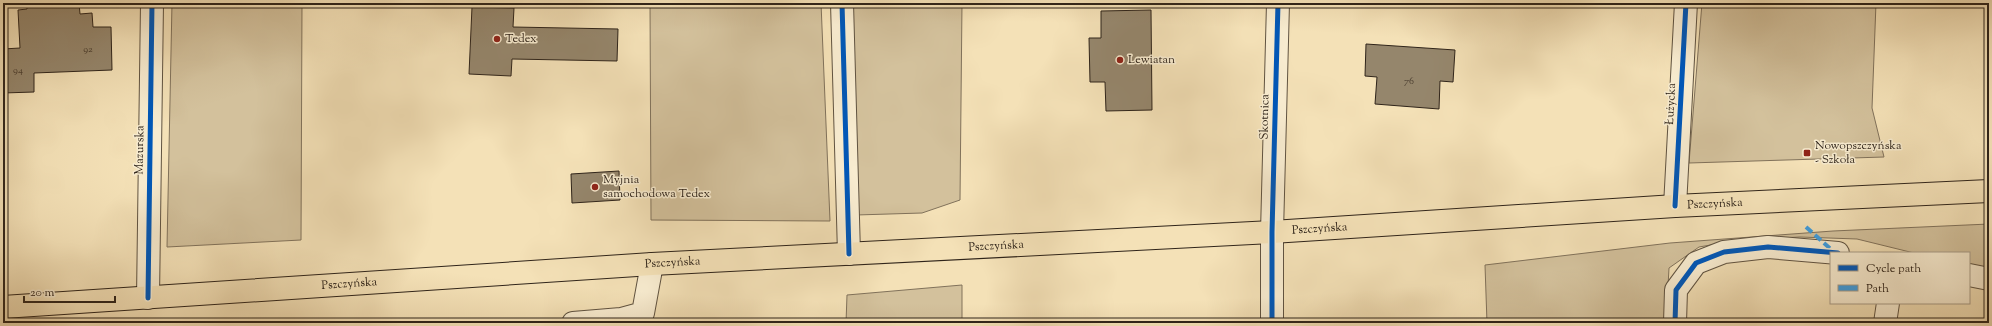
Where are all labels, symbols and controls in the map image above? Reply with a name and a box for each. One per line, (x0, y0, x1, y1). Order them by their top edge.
place label: Tedex (505, 30, 537, 48)
marker: Tedex (492, 34, 502, 44)
house number: 92 (83, 42, 93, 57)
place label: Lewiatan (1128, 51, 1175, 69)
marker: Lewiatan (1115, 55, 1125, 65)
house number: 94 (13, 63, 23, 78)
house number: 76 (1404, 74, 1414, 89)
street label: Łużycka (1661, 82, 1681, 125)
street label: Skotnica (1256, 94, 1274, 140)
street label: Mazurska (131, 125, 149, 175)
place label: Nowopszczyńska - Szkoła (1815, 137, 1902, 169)
marker: Nowopszczyńska - Szkoła (1802, 148, 1812, 158)
place label: Myjnia samochodowa Tedex (603, 171, 711, 203)
marker: Myjnia samochodowa Tedex (590, 182, 600, 192)
street label: Pszczyńska (1687, 194, 1744, 214)
street label: Pszczyńska (1291, 218, 1349, 240)
street label: Pszczyńska (968, 236, 1025, 257)
street label: Pszczyńska (644, 252, 701, 273)
legend (1830, 252, 1970, 304)
text: Cycle path (1866, 260, 1921, 278)
street label: Pszczyńska (321, 273, 378, 295)
scale bar (24, 278, 115, 304)
text: Path (1866, 280, 1889, 298)
text: 20 m (30, 284, 55, 302)

